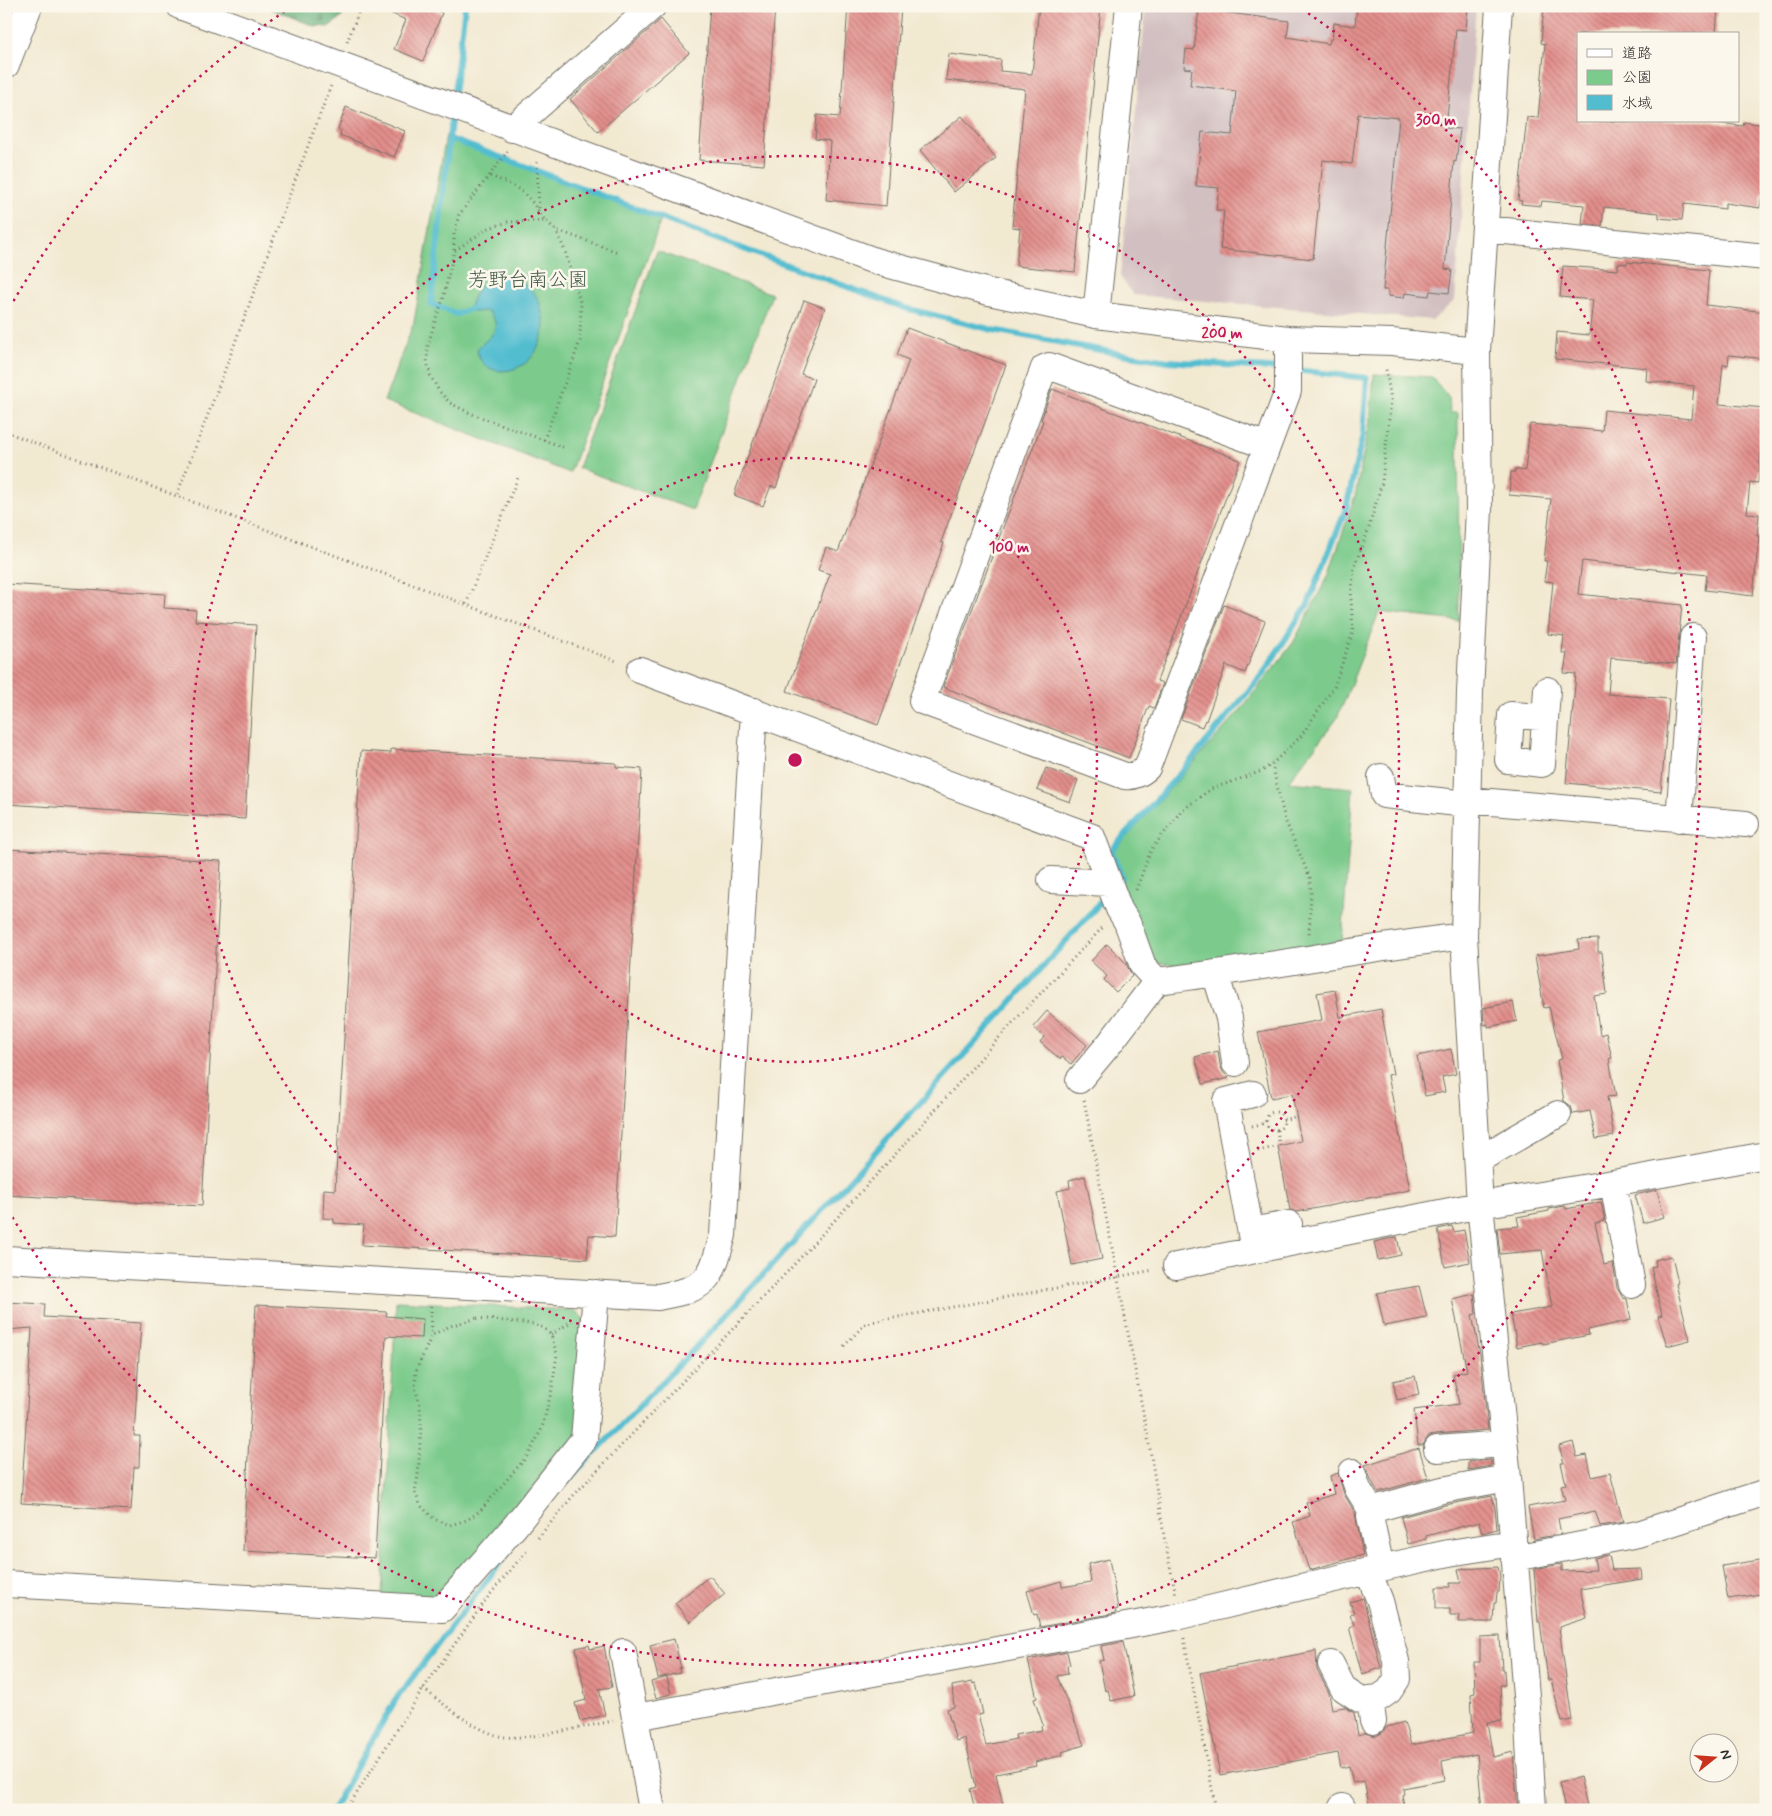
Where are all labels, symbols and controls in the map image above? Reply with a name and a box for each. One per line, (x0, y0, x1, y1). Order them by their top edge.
legend (1577, 32, 1740, 122)
text: 道路 (1622, 44, 1652, 64)
text: 公園 (1622, 68, 1652, 88)
text: 水域 (1622, 94, 1652, 114)
text: 300 m (1416, 111, 1456, 131)
park label: 芳野台南公園 (468, 267, 588, 294)
text: 200 m (1202, 324, 1243, 344)
text: 100 m (989, 538, 1029, 558)
centre of rings (786, 751, 804, 769)
north arrow (1690, 1734, 1740, 1784)
text: N (1716, 1747, 1735, 1762)

